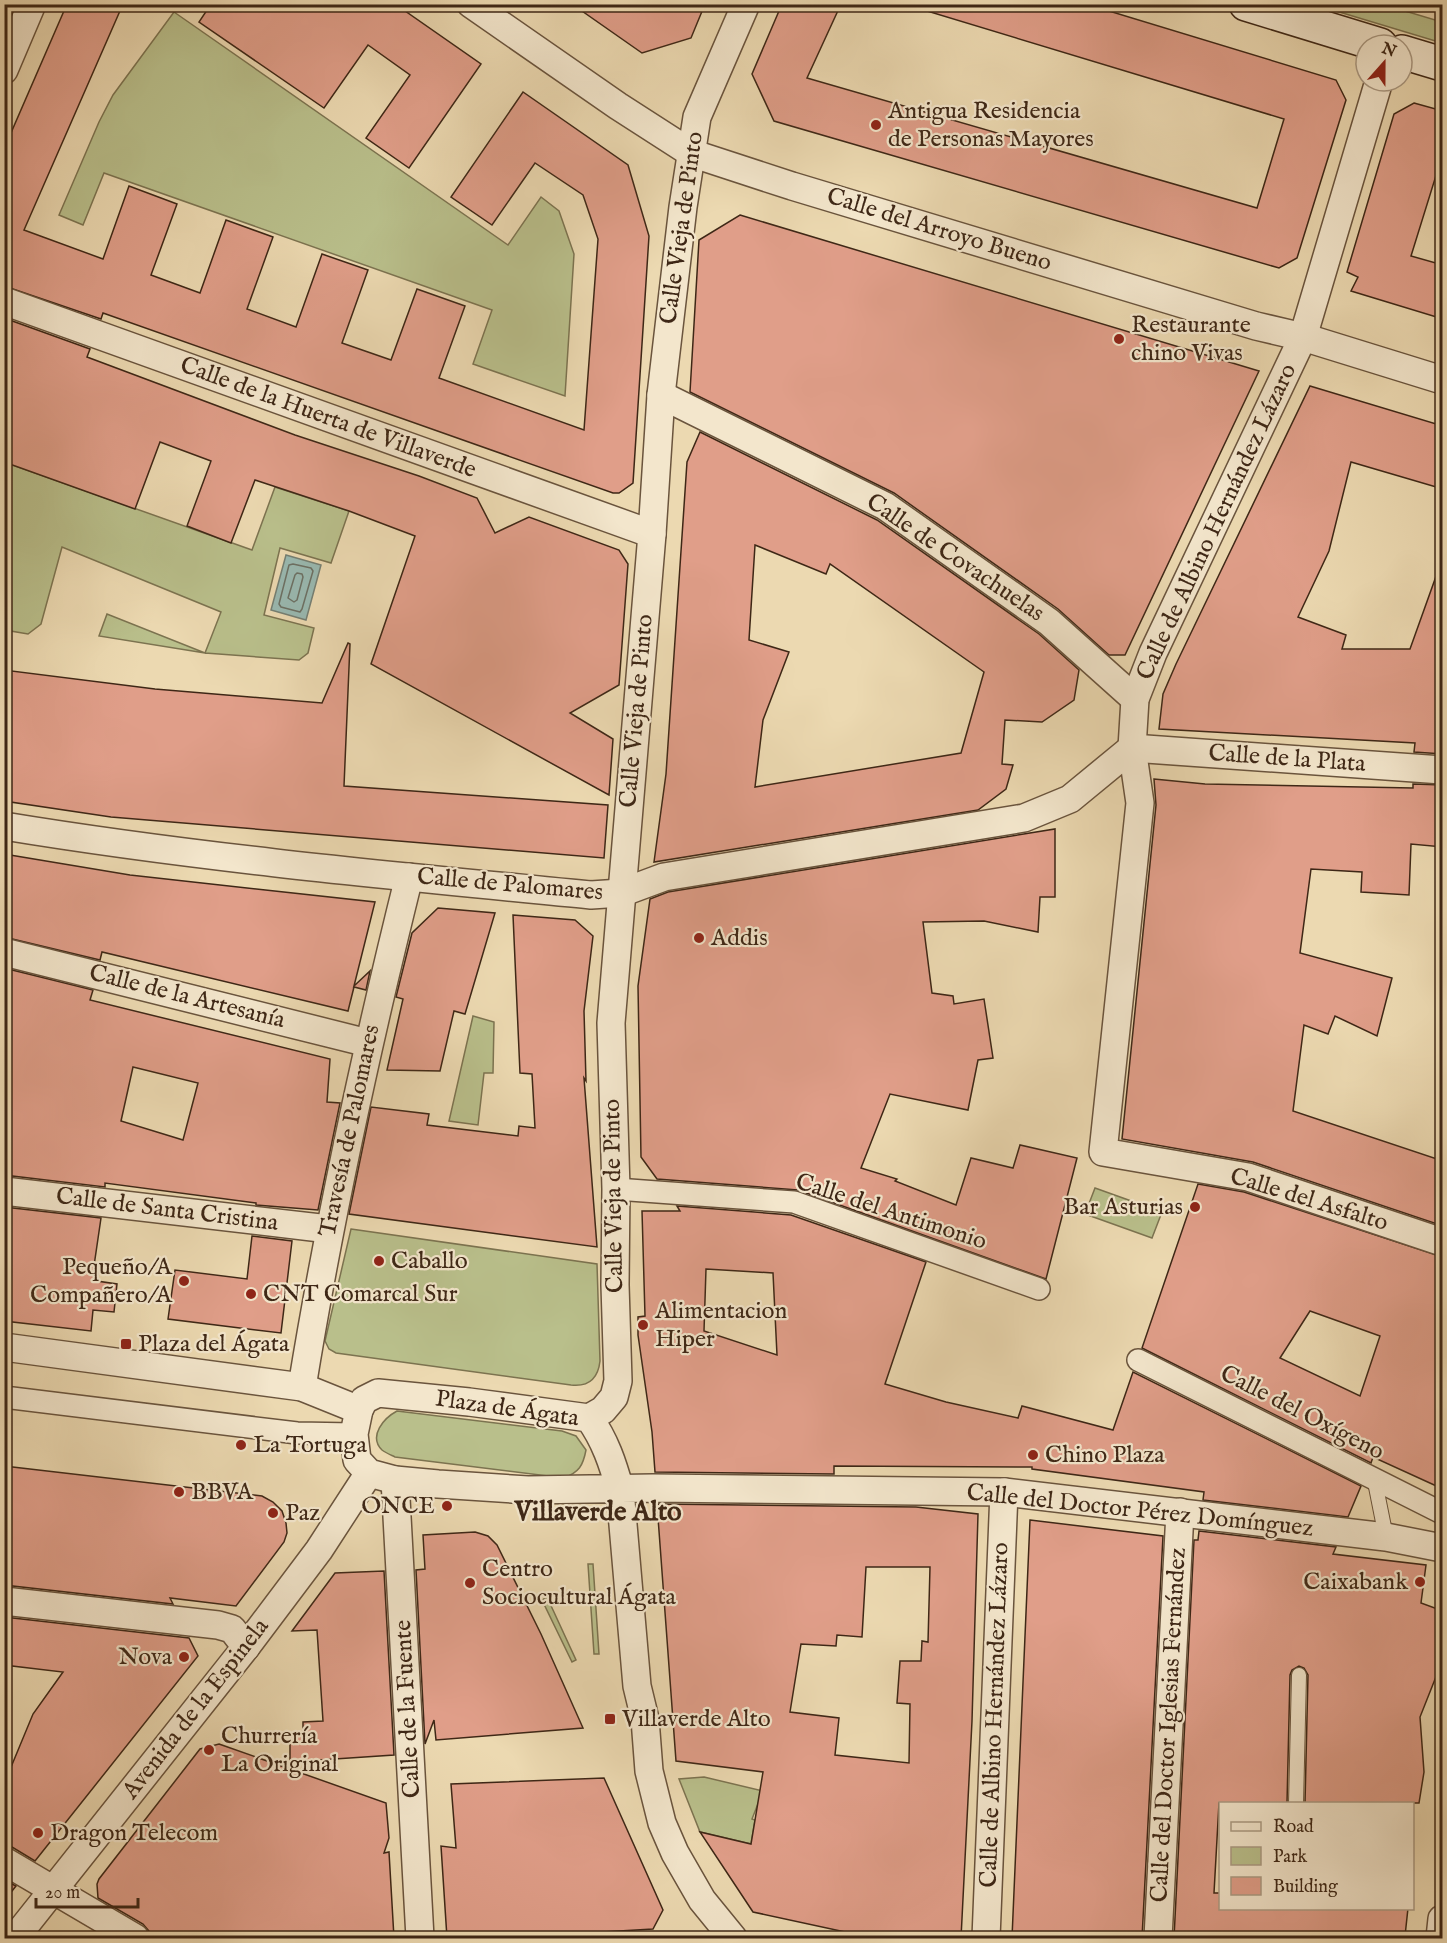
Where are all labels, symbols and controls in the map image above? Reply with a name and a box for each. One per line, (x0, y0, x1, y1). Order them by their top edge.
north arrow (1354, 33, 1414, 93)
text: N (1378, 39, 1399, 63)
place label: Antigua Residencia de Personas Mayores (887, 96, 1094, 155)
marker: Antigua Residencia de Personas Mayores (869, 118, 883, 132)
street label: Calle Vieja de Pinto (653, 130, 711, 326)
street label: Calle del Arroyo Bueno (823, 181, 1055, 279)
place label: Restaurante chino Vivas (1131, 310, 1251, 369)
marker: Restaurante chino Vivas (1112, 332, 1126, 346)
street label: Calle de la Huerta de Villaverde (176, 350, 480, 486)
street label: Calle de Albino Hernández Lázaro (1130, 359, 1304, 685)
street label: Calle de Covachuelas (860, 487, 1050, 629)
street label: Calle Vieja de Pinto (613, 613, 661, 809)
street label: Calle de la Plata (1207, 738, 1367, 780)
street label: Calle de Palomares (416, 861, 604, 909)
place label: Addis (710, 923, 768, 954)
marker: Addis (692, 931, 706, 945)
street label: Calle de la Artesanía (86, 958, 289, 1036)
street label: Travesía de Palomares (312, 1022, 388, 1240)
street label: Calle Vieja de Pinto (597, 1099, 631, 1293)
street label: Calle del Asfalto (1226, 1161, 1392, 1239)
street label: Calle del Antimonio (791, 1166, 991, 1258)
street label: Calle de Santa Cristina (54, 1181, 281, 1239)
place label: Bar Asturias (1063, 1192, 1183, 1223)
marker: Bar Asturias (1188, 1200, 1202, 1214)
place label: Caballo (391, 1246, 468, 1277)
place label: Pequeño/A Compañero/A (30, 1252, 173, 1311)
marker: Caballo (372, 1254, 386, 1268)
marker: Pequeño/A Compañero/A (177, 1274, 191, 1288)
place label: CNT Comarcal Sur (263, 1279, 458, 1310)
marker: CNT Comarcal Sur (244, 1287, 258, 1301)
place label: Alimentacion Hiper (654, 1296, 787, 1355)
marker: Alimentacion Hiper (636, 1318, 650, 1332)
place label: Plaza del Ágata (138, 1329, 290, 1360)
marker: Plaza del Ágata (119, 1337, 133, 1351)
street label: Calle del Oxígeno (1215, 1358, 1389, 1468)
street label: Plaza de Ágata (433, 1384, 581, 1435)
place label: La Tortuga (253, 1430, 367, 1461)
marker: La Tortuga (234, 1438, 248, 1452)
place label: Chino Plaza (1045, 1440, 1165, 1471)
marker: Chino Plaza (1026, 1448, 1040, 1462)
place label: BBVA (191, 1477, 254, 1508)
street label: Calle del Doctor Pérez Domínguez (965, 1477, 1315, 1545)
marker: BBVA (172, 1485, 186, 1499)
place label: ONCE (361, 1491, 435, 1522)
district label: Villaverde Alto (513, 1496, 682, 1530)
place label: Paz (285, 1498, 320, 1529)
marker: ONCE (440, 1499, 454, 1513)
marker: Paz (266, 1506, 280, 1520)
street label: Calle de Albino Hernández Lázaro (973, 1542, 1017, 1888)
street label: Calle del Doctor Iglesias Fernández (1144, 1547, 1194, 1903)
place label: Centro Sociocultural Ágata (482, 1554, 677, 1613)
place label: Caixabank (1303, 1567, 1408, 1598)
marker: Caixabank (1413, 1575, 1427, 1589)
marker: Centro Sociocultural Ágata (463, 1576, 477, 1590)
street label: Avenida de la Espinela (115, 1612, 277, 1806)
street label: Calle de la Fuente (388, 1619, 428, 1799)
place label: Nova (118, 1642, 173, 1673)
marker: Nova (177, 1650, 191, 1664)
place label: Villaverde Alto (621, 1704, 771, 1735)
marker: Villaverde Alto (603, 1712, 617, 1726)
place label: Churrería La Original (221, 1721, 338, 1780)
marker: Churrería La Original (202, 1743, 216, 1757)
legend (1219, 1802, 1414, 1910)
text: Road (1273, 1816, 1314, 1839)
place label: Dragon Telecom (50, 1818, 218, 1849)
marker: Dragon Telecom (31, 1826, 45, 1840)
text: Park (1273, 1846, 1308, 1869)
scale bar (36, 1871, 138, 1909)
text: Building (1273, 1876, 1338, 1899)
text: 20 m (45, 1882, 80, 1905)

